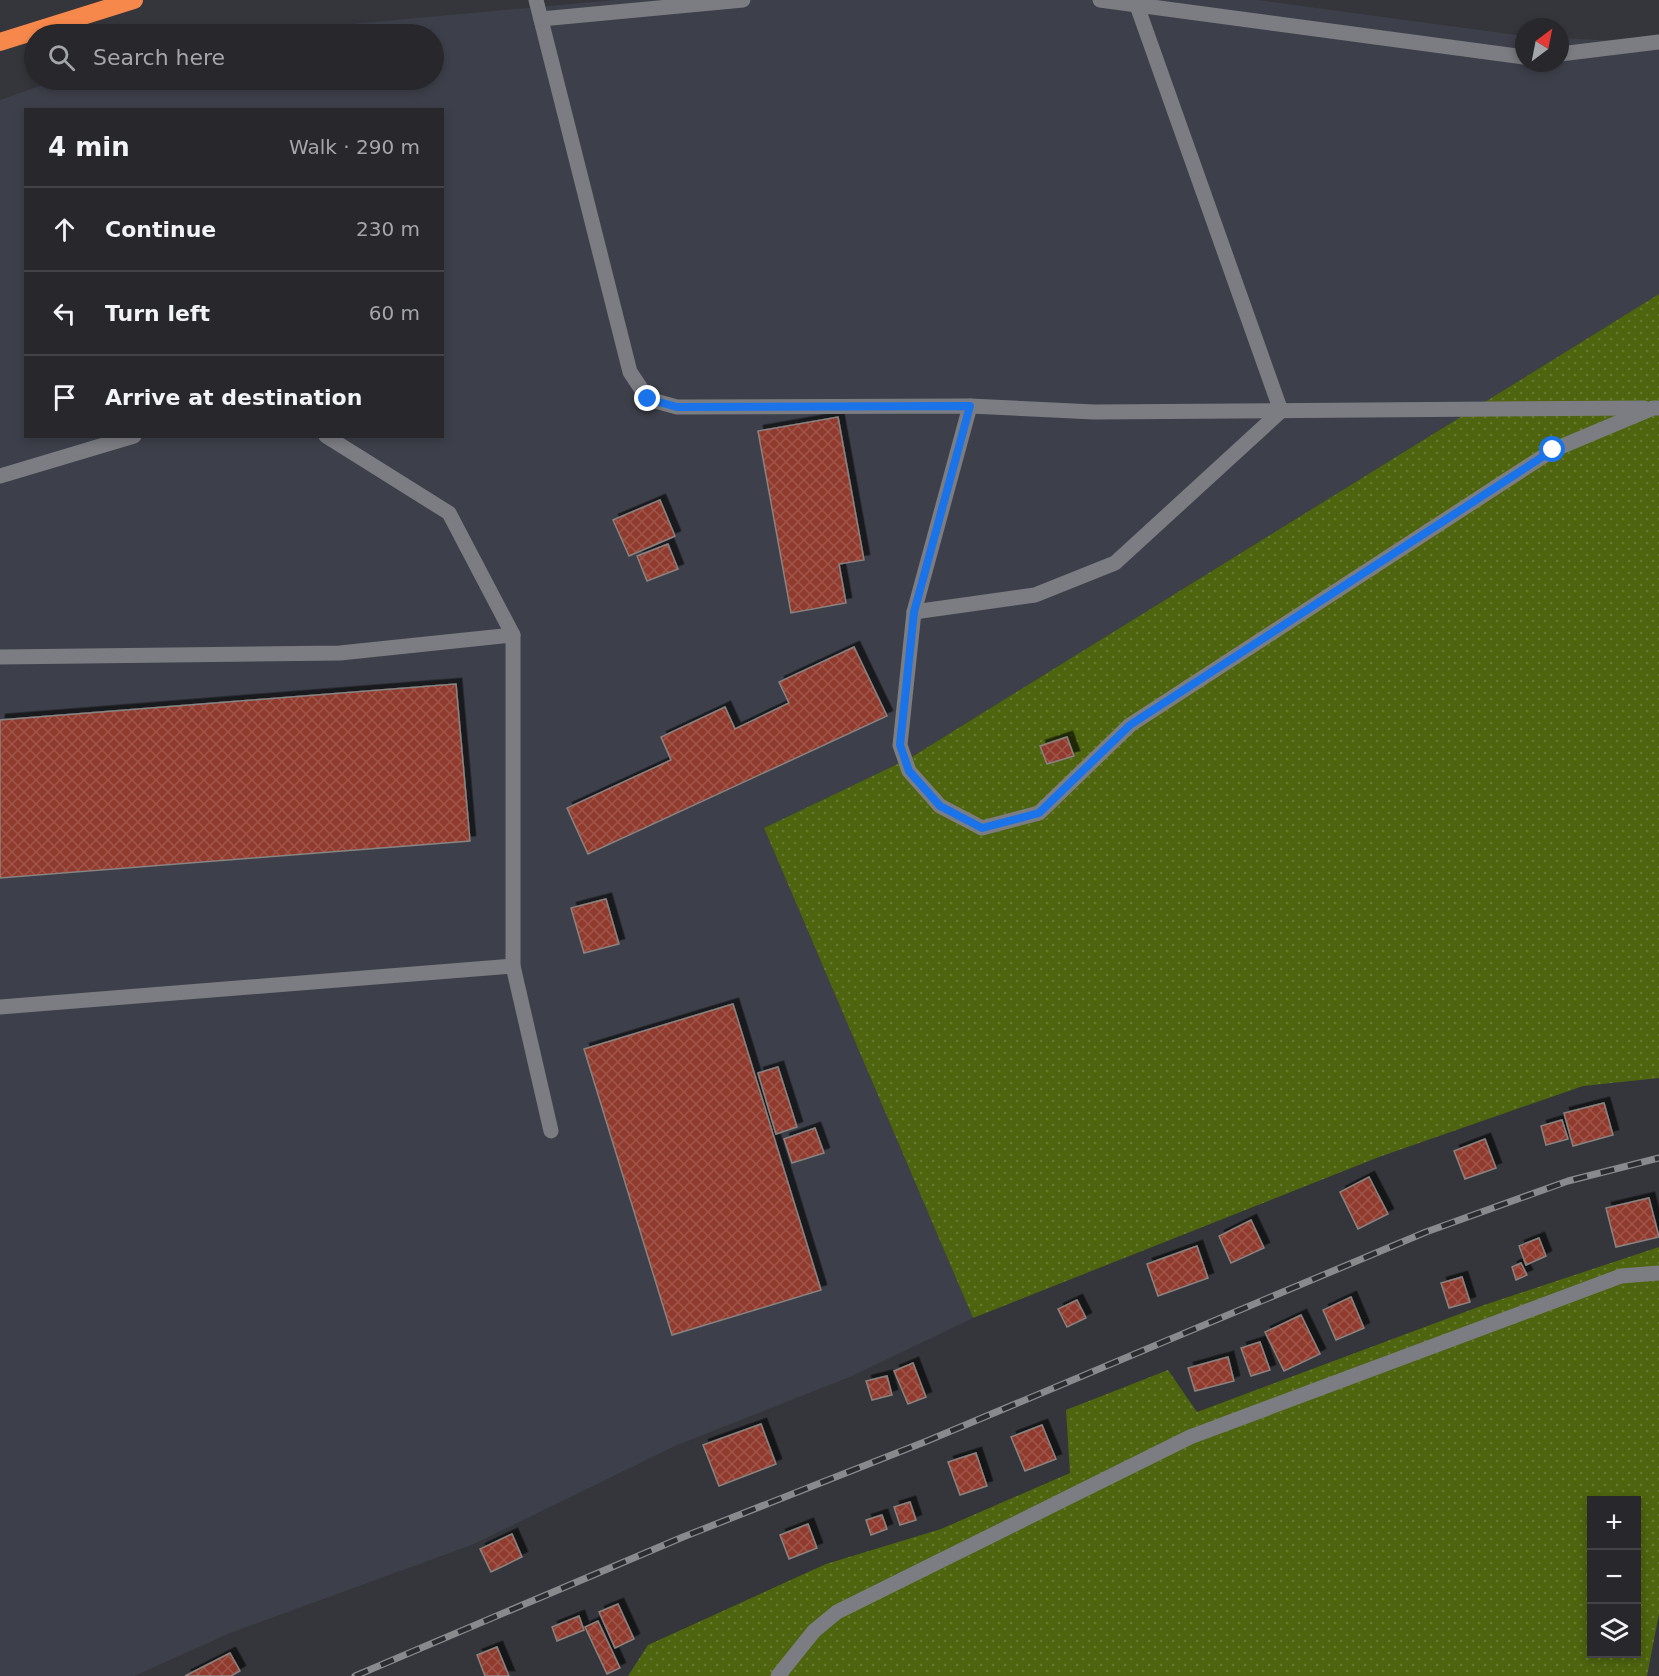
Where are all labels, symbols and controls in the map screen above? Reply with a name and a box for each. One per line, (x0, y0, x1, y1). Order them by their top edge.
north arrow (1515, 18, 1569, 72)
search box (24, 24, 444, 90)
icon: search (45, 41, 78, 74)
text: Search here (93, 45, 225, 70)
text: 4 min (48, 132, 130, 162)
text: Walk · 290 m (289, 135, 420, 159)
icon: ahead (48, 213, 81, 246)
text: Continue (105, 217, 216, 242)
text: 230 m (356, 217, 420, 241)
icon: left (48, 297, 81, 330)
text: Turn left (105, 301, 210, 326)
text: 60 m (369, 301, 420, 325)
icon: arrive (48, 381, 81, 414)
text: Arrive at destination (105, 385, 362, 410)
route end (634, 385, 660, 411)
route start (1539, 436, 1565, 462)
map controls (1587, 1496, 1641, 1658)
button: + (1587, 1496, 1641, 1550)
button: − (1587, 1550, 1641, 1604)
button: layers (1587, 1604, 1641, 1658)

